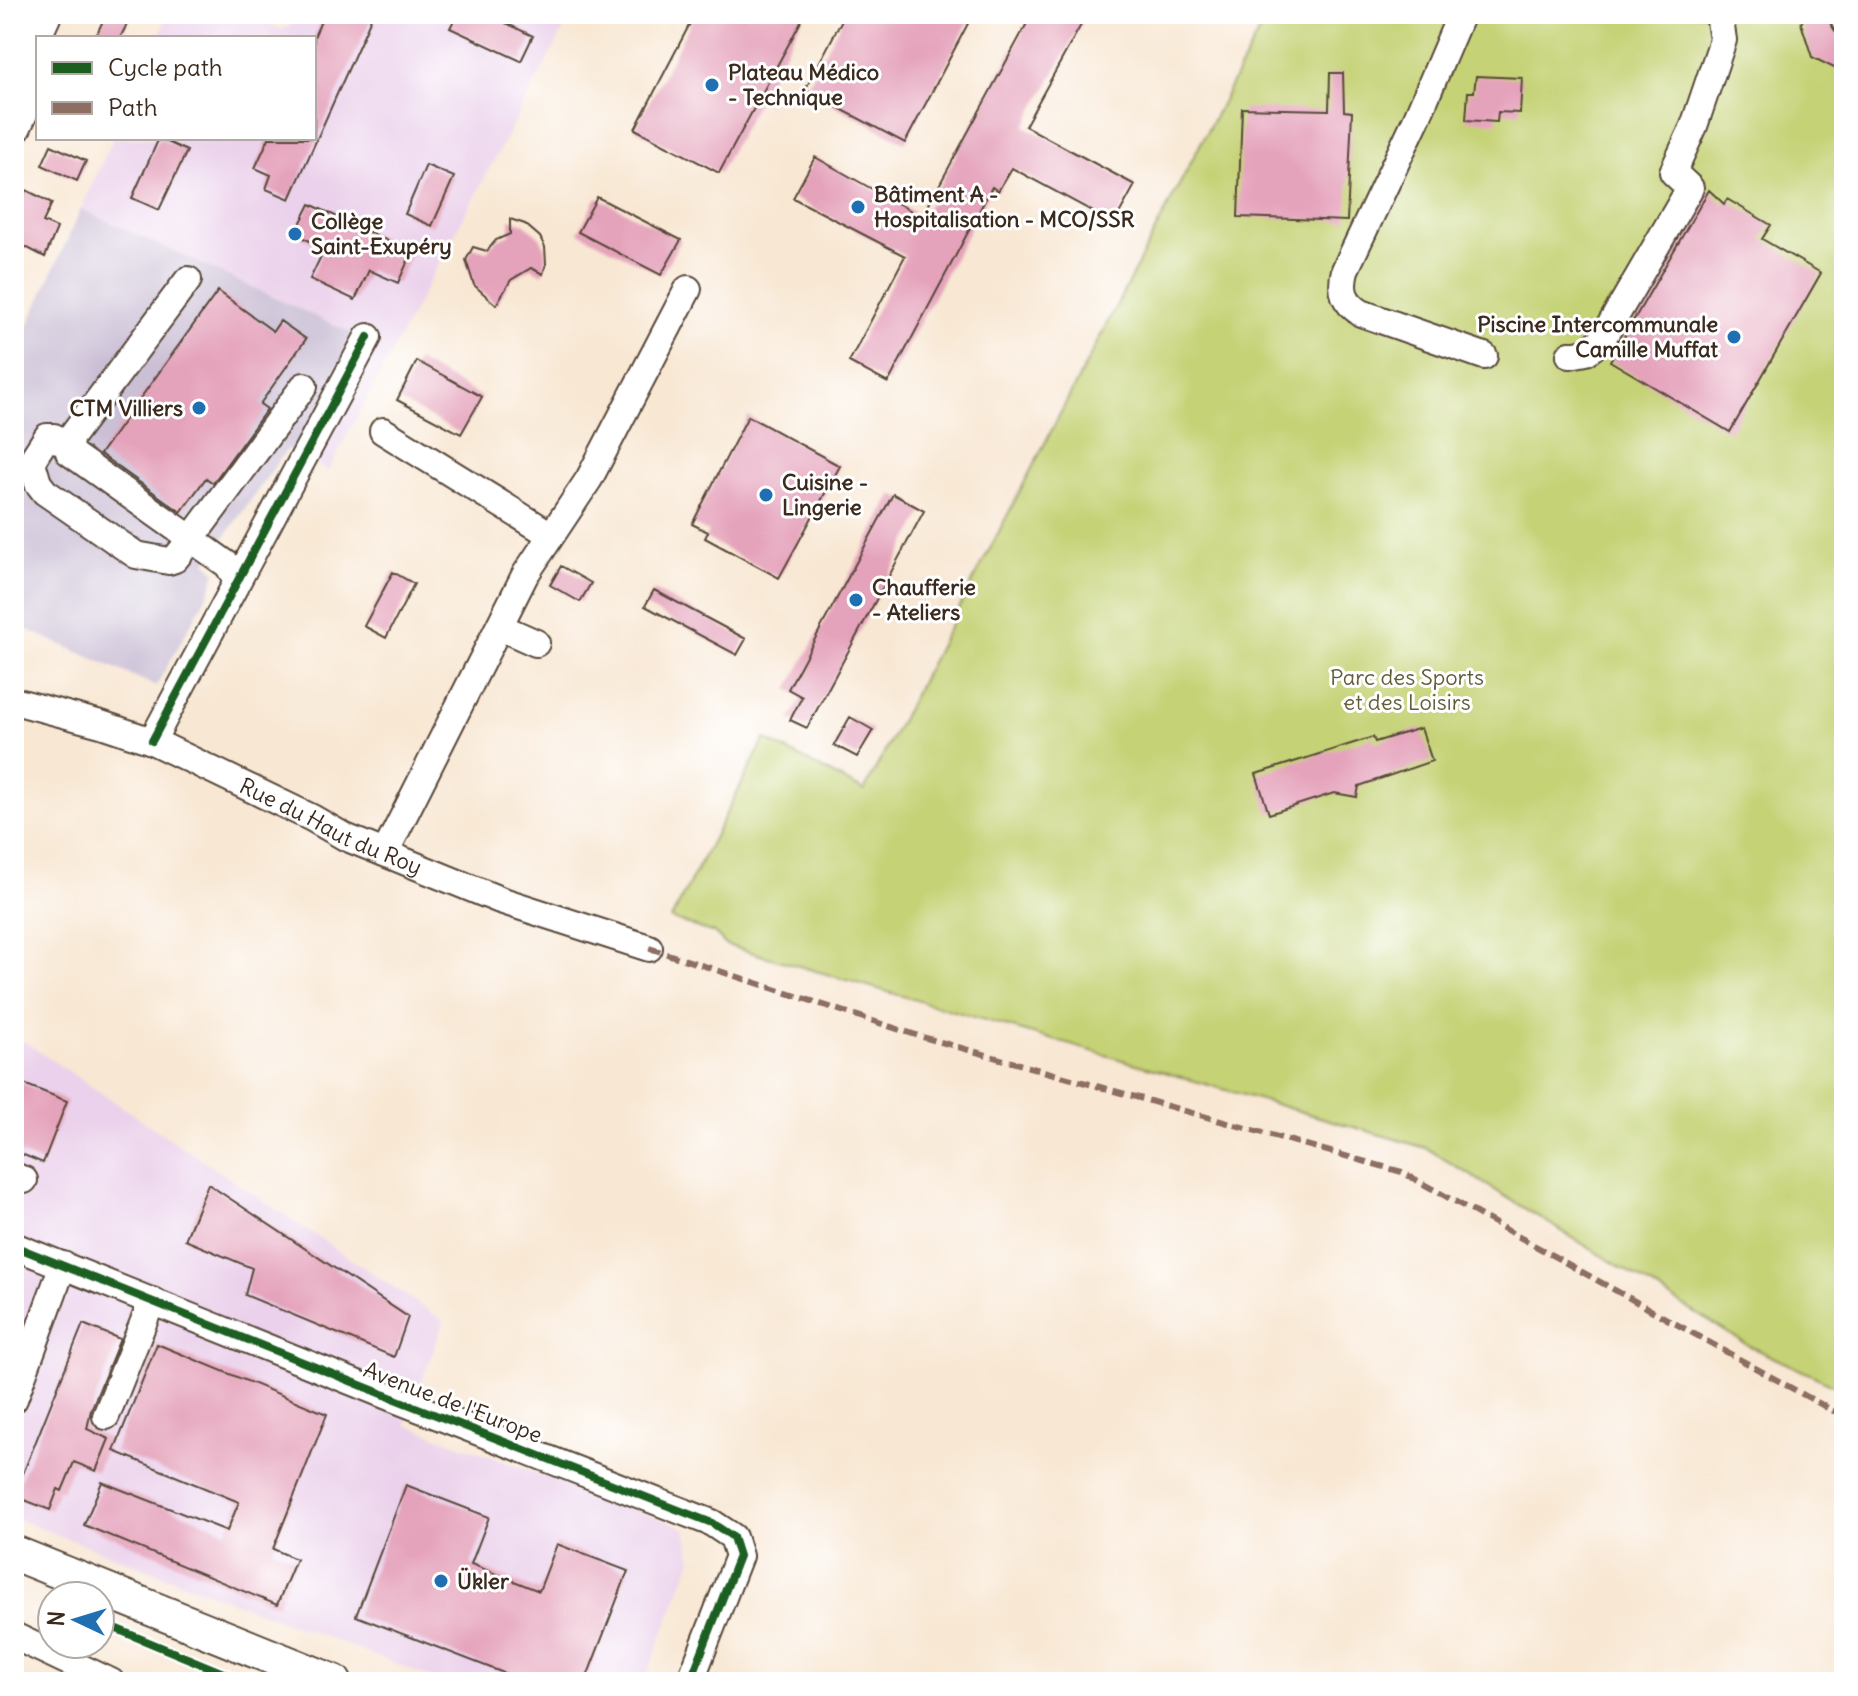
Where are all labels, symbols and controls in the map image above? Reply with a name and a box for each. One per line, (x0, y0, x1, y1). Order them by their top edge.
legend (36, 36, 316, 140)
text: Cycle path (108, 52, 223, 82)
place label: Plateau Médico - Technique (728, 58, 879, 111)
marker: Plateau Médico - Technique (703, 76, 721, 94)
text: Path (108, 92, 158, 122)
place label: Bâtiment A - Hospitalisation - MCO/SSR (874, 180, 1135, 233)
marker: Bâtiment A - Hospitalisation - MCO/SSR (849, 198, 867, 216)
place label: Collège Saint-Exupéry (311, 207, 452, 260)
marker: Collège Saint-Exupéry (286, 225, 304, 243)
place label: Piscine Intercommunale Camille Muffat (1477, 310, 1719, 363)
marker: Piscine Intercommunale Camille Muffat (1725, 328, 1743, 346)
place label: CTM Villiers (70, 394, 183, 422)
marker: CTM Villiers (190, 399, 208, 417)
place label: Cuisine - Lingerie (782, 468, 868, 521)
marker: Cuisine - Lingerie (757, 486, 775, 504)
place label: Chaufferie - Ateliers (872, 573, 976, 626)
marker: Chaufferie - Ateliers (847, 591, 865, 609)
park label: Parc des Sports et des Loisirs (1330, 663, 1484, 716)
street label: Rue du Haut du Roy (235, 771, 426, 881)
street label: Avenue de l'Europe (360, 1355, 546, 1449)
place label: Ükler (457, 1567, 510, 1595)
marker: Ükler (432, 1572, 450, 1590)
north arrow (36, 1580, 116, 1660)
text: N (42, 1610, 71, 1627)

